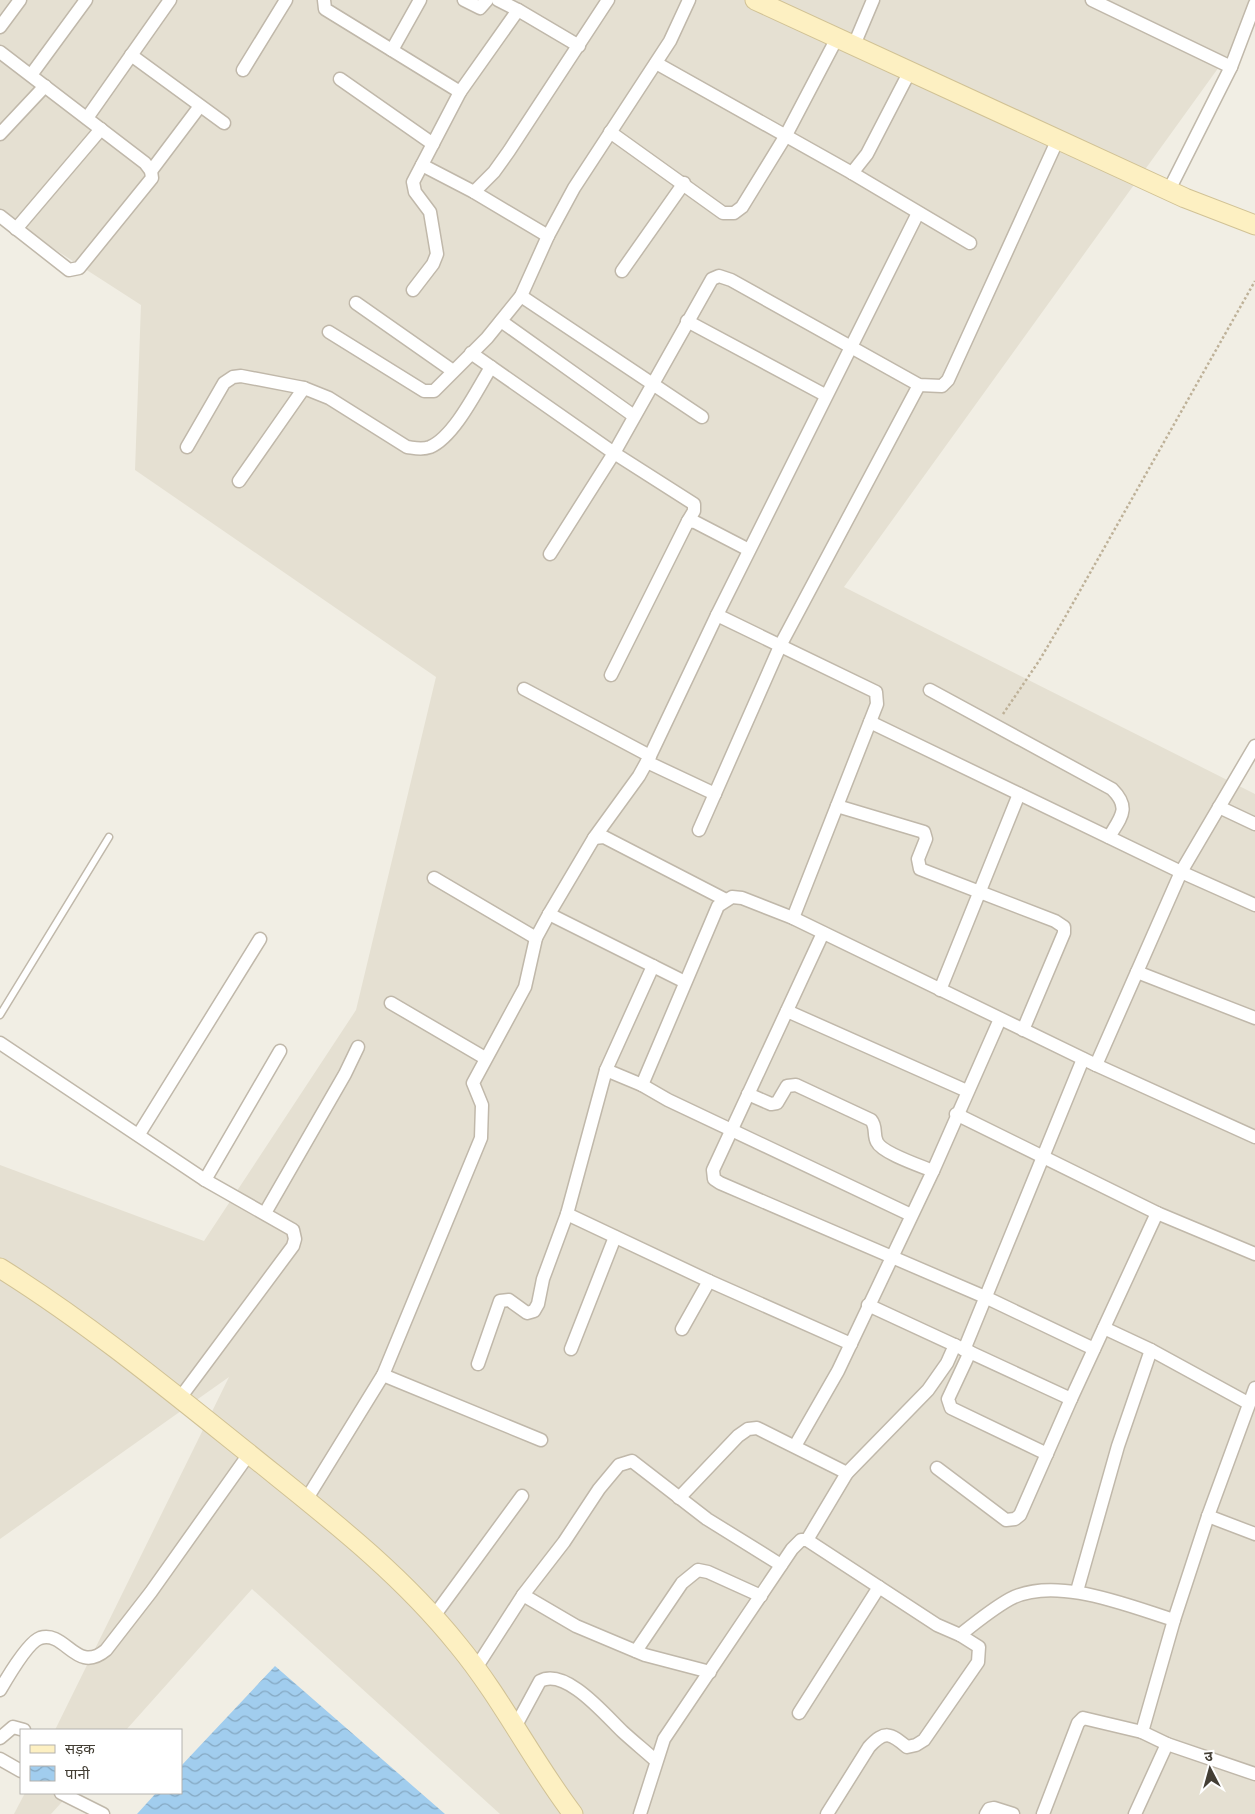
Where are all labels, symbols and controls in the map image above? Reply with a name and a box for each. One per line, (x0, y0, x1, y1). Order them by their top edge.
legend (20, 1729, 182, 1794)
text: सड़क (65, 1739, 95, 1757)
north arrow (1185, 1744, 1235, 1794)
text: उ (1204, 1747, 1214, 1764)
text: पानी (65, 1764, 91, 1782)

